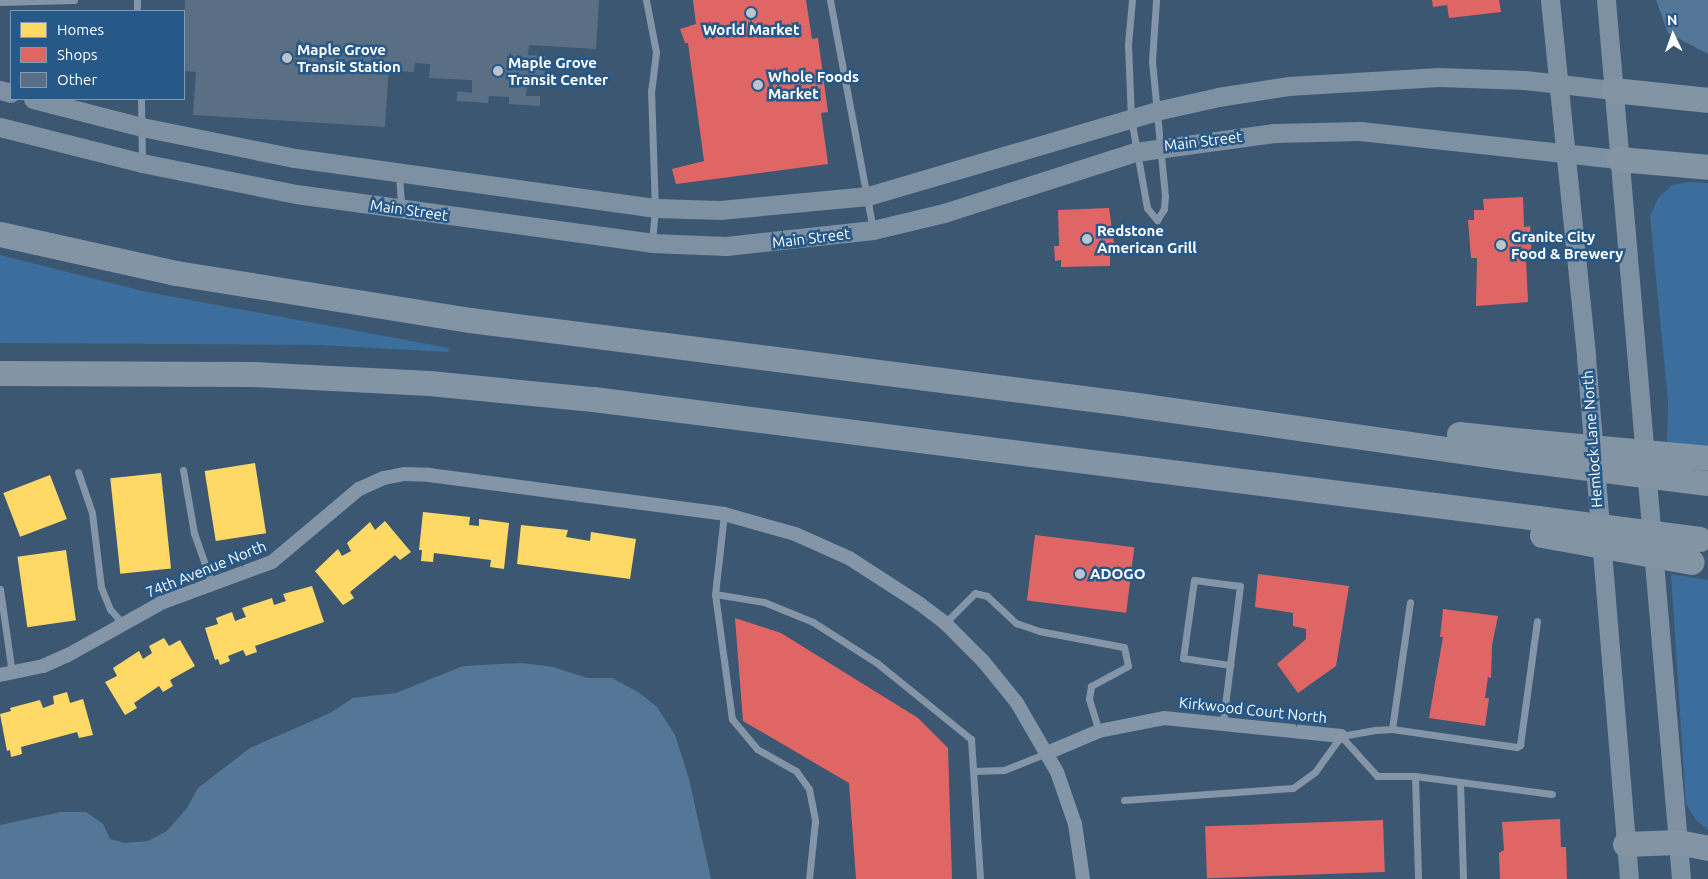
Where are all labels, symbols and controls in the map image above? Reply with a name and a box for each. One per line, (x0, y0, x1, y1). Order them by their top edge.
marker: World Market (745, 7, 757, 19)
legend (10, 10, 185, 100)
north arrow (1648, 10, 1698, 60)
text: N (1667, 12, 1678, 28)
text: Homes (57, 21, 104, 38)
place label: World Market (703, 21, 799, 39)
place label: Maple Grove Transit Station (297, 40, 401, 75)
text: Shops (57, 46, 98, 63)
marker: Maple Grove Transit Station (281, 52, 293, 64)
place label: Maple Grove Transit Center (508, 53, 608, 88)
marker: Maple Grove Transit Center (492, 65, 504, 77)
place label: Whole Foods Market (768, 67, 859, 102)
text: Other (57, 71, 97, 88)
marker: Whole Foods Market (752, 79, 764, 91)
street label: Main Street (1163, 127, 1243, 155)
street label: Main Street (369, 196, 449, 224)
place label: Redstone American Grill (1097, 221, 1197, 256)
street label: Main Street (771, 224, 851, 252)
place label: Granite City Food & Brewery (1511, 227, 1623, 262)
marker: Redstone American Grill (1081, 233, 1093, 245)
marker: Granite City Food & Brewery (1495, 239, 1507, 251)
street label: Hemlock Lane North (1578, 370, 1606, 508)
street label: 74th Avenue North (143, 537, 269, 601)
place label: ADOGO (1090, 565, 1145, 583)
marker: ADOGO (1074, 568, 1086, 580)
street label: Kirkwood Court North (1178, 693, 1328, 727)

